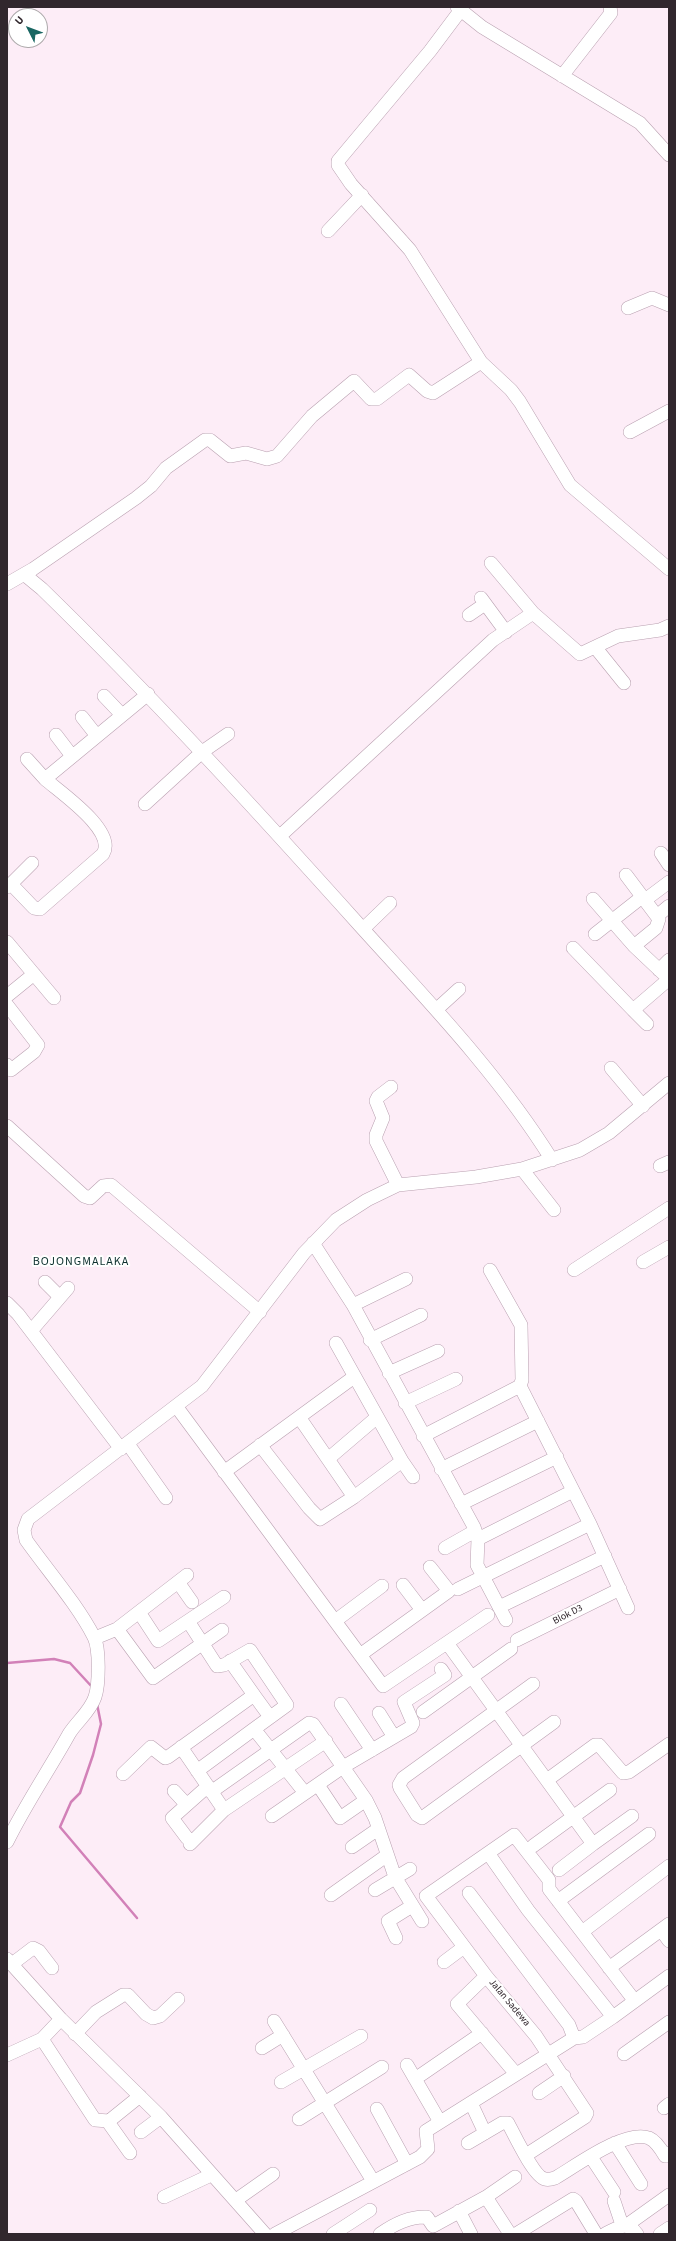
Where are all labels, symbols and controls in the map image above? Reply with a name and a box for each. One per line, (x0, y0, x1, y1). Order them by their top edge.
north arrow (8, 8, 48, 48)
text: U (11, 13, 27, 28)
district label: BOJONGMALAKA (33, 1255, 129, 1269)
street label: Blok D3 (551, 1602, 585, 1628)
street label: Jalan Sadewa (486, 1977, 532, 2029)

